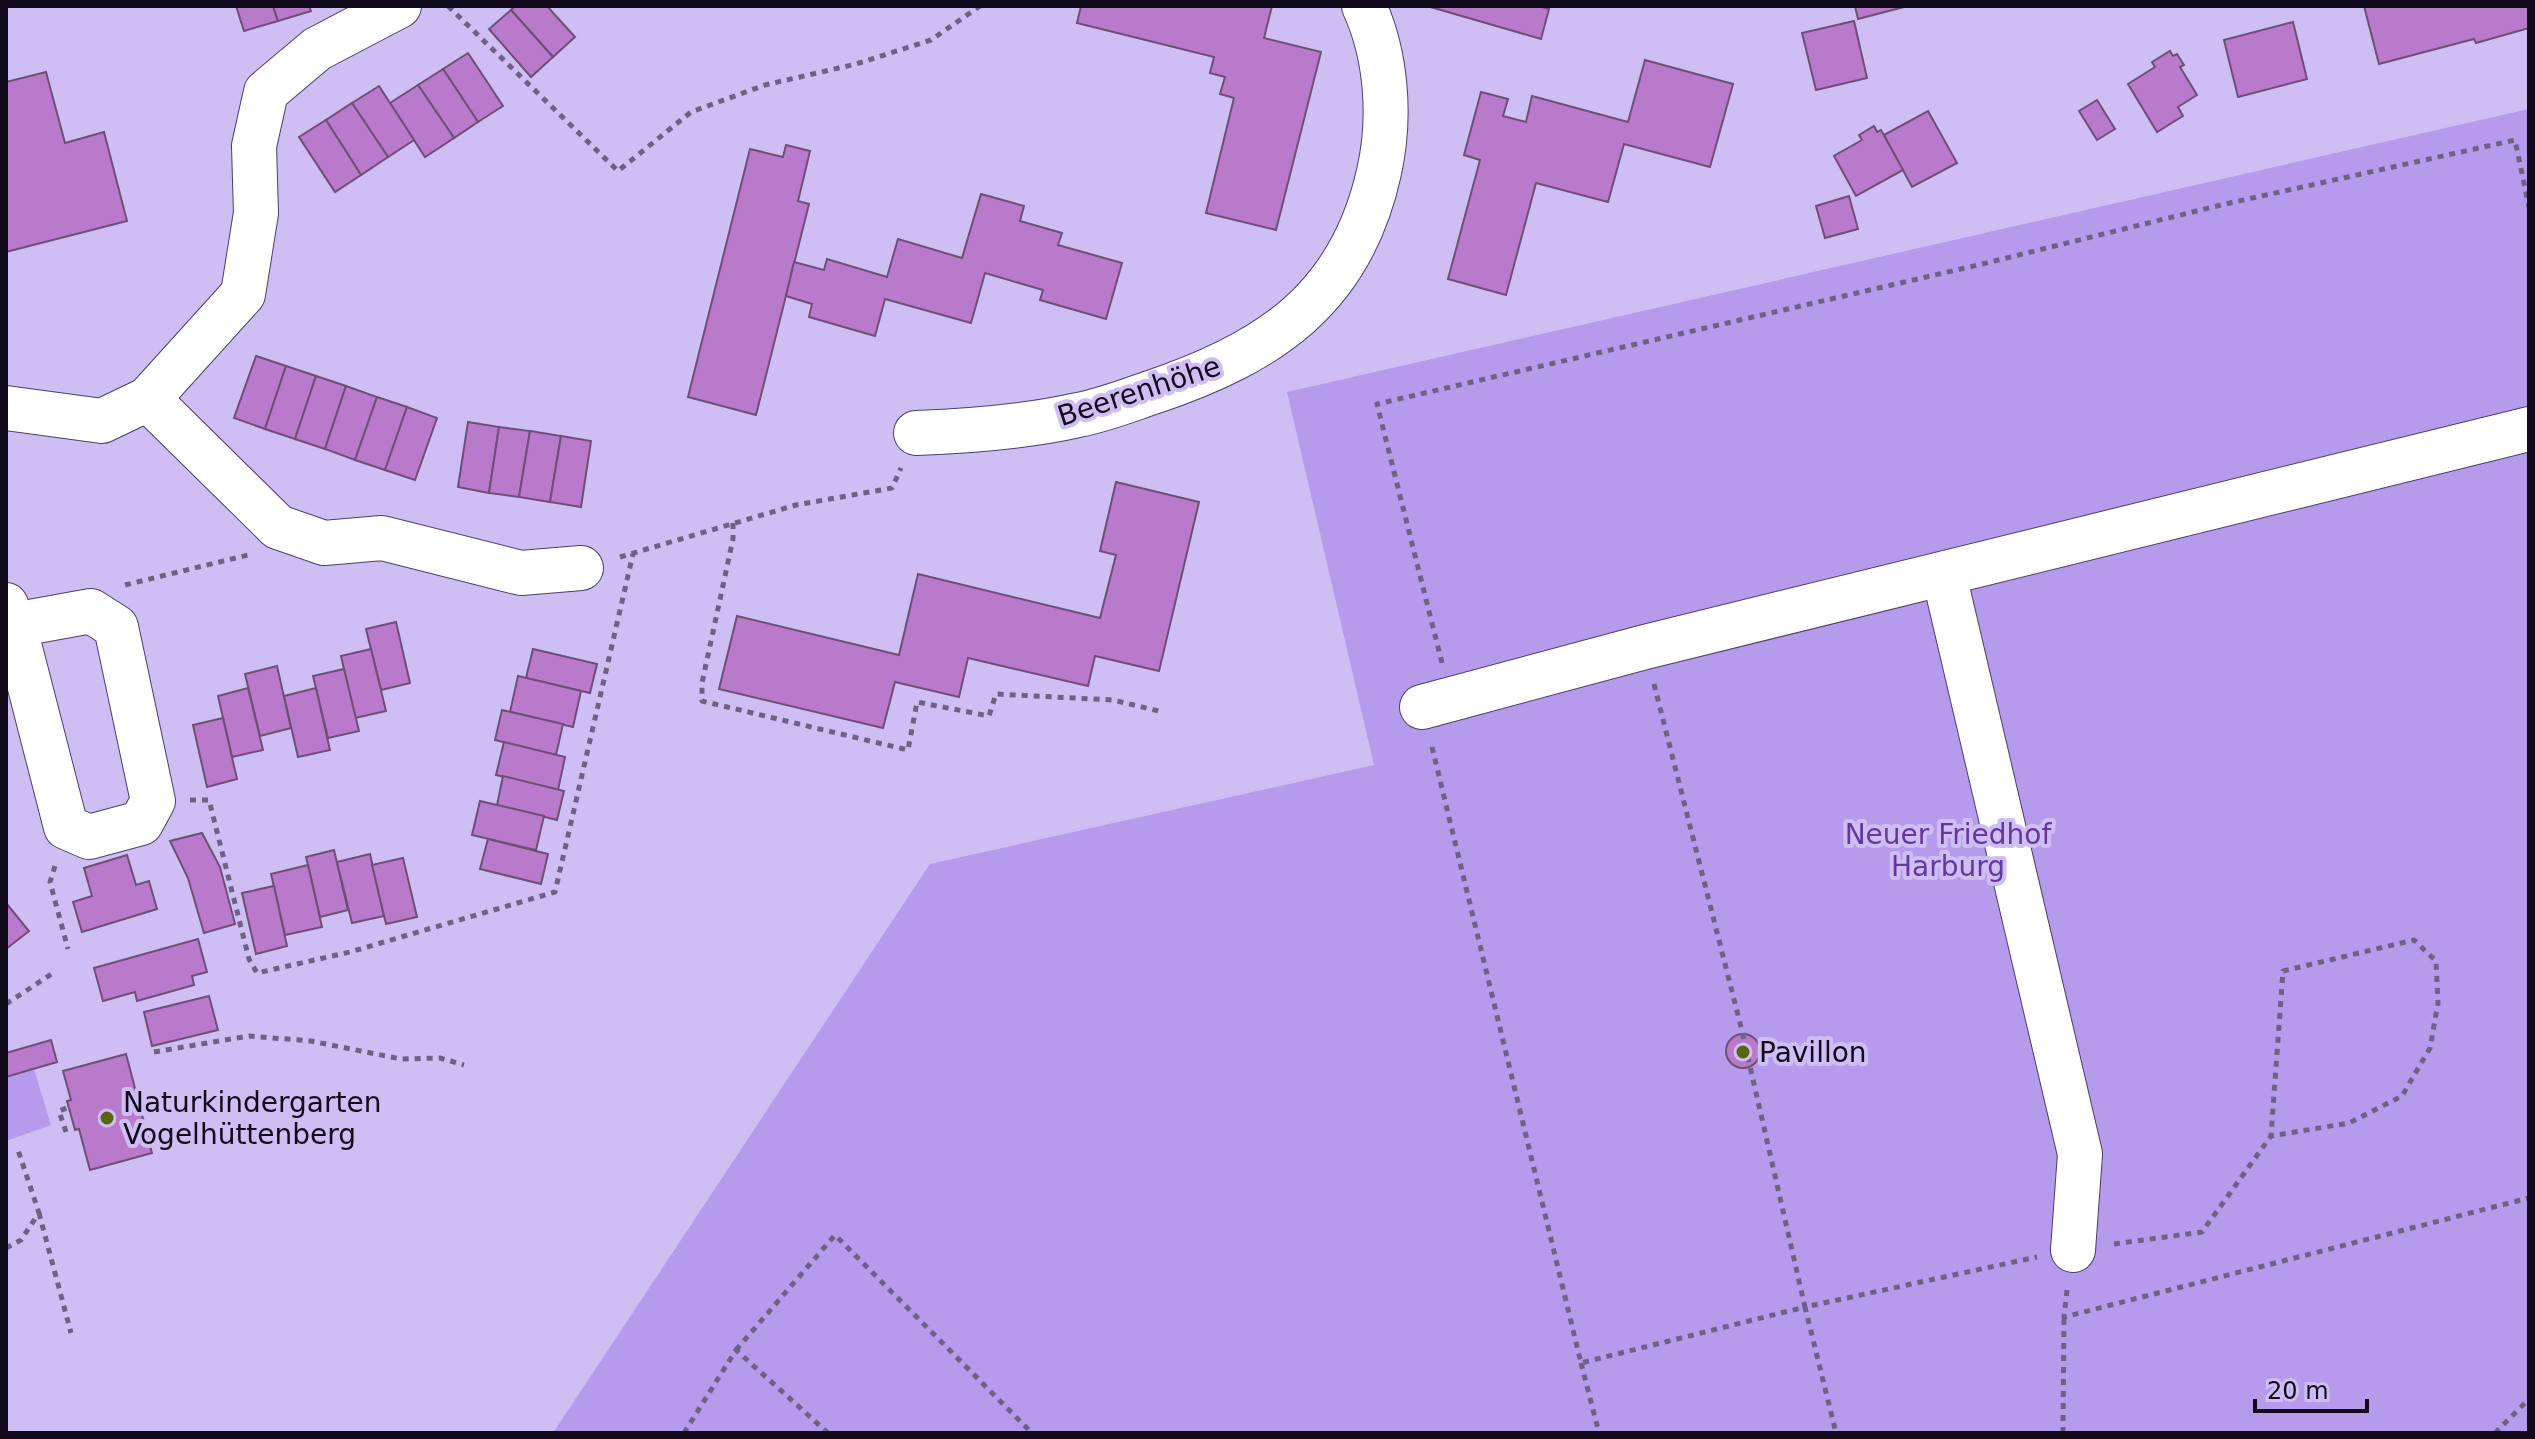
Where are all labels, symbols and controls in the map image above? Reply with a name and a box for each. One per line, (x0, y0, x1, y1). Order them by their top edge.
street label: Beerenhöhe (1053, 349, 1225, 433)
park label: Neuer Friedhof Harburg (1845, 818, 2052, 883)
place label: Pavillon (1759, 1036, 1867, 1069)
marker: Pavillon (1734, 1043, 1752, 1061)
place label: Naturkindergarten Vogelhüttenberg (123, 1086, 382, 1151)
marker: Naturkindergarten Vogelhüttenberg (98, 1109, 116, 1127)
scale bar (2255, 1363, 2367, 1413)
text: 20 m (2267, 1377, 2329, 1405)

